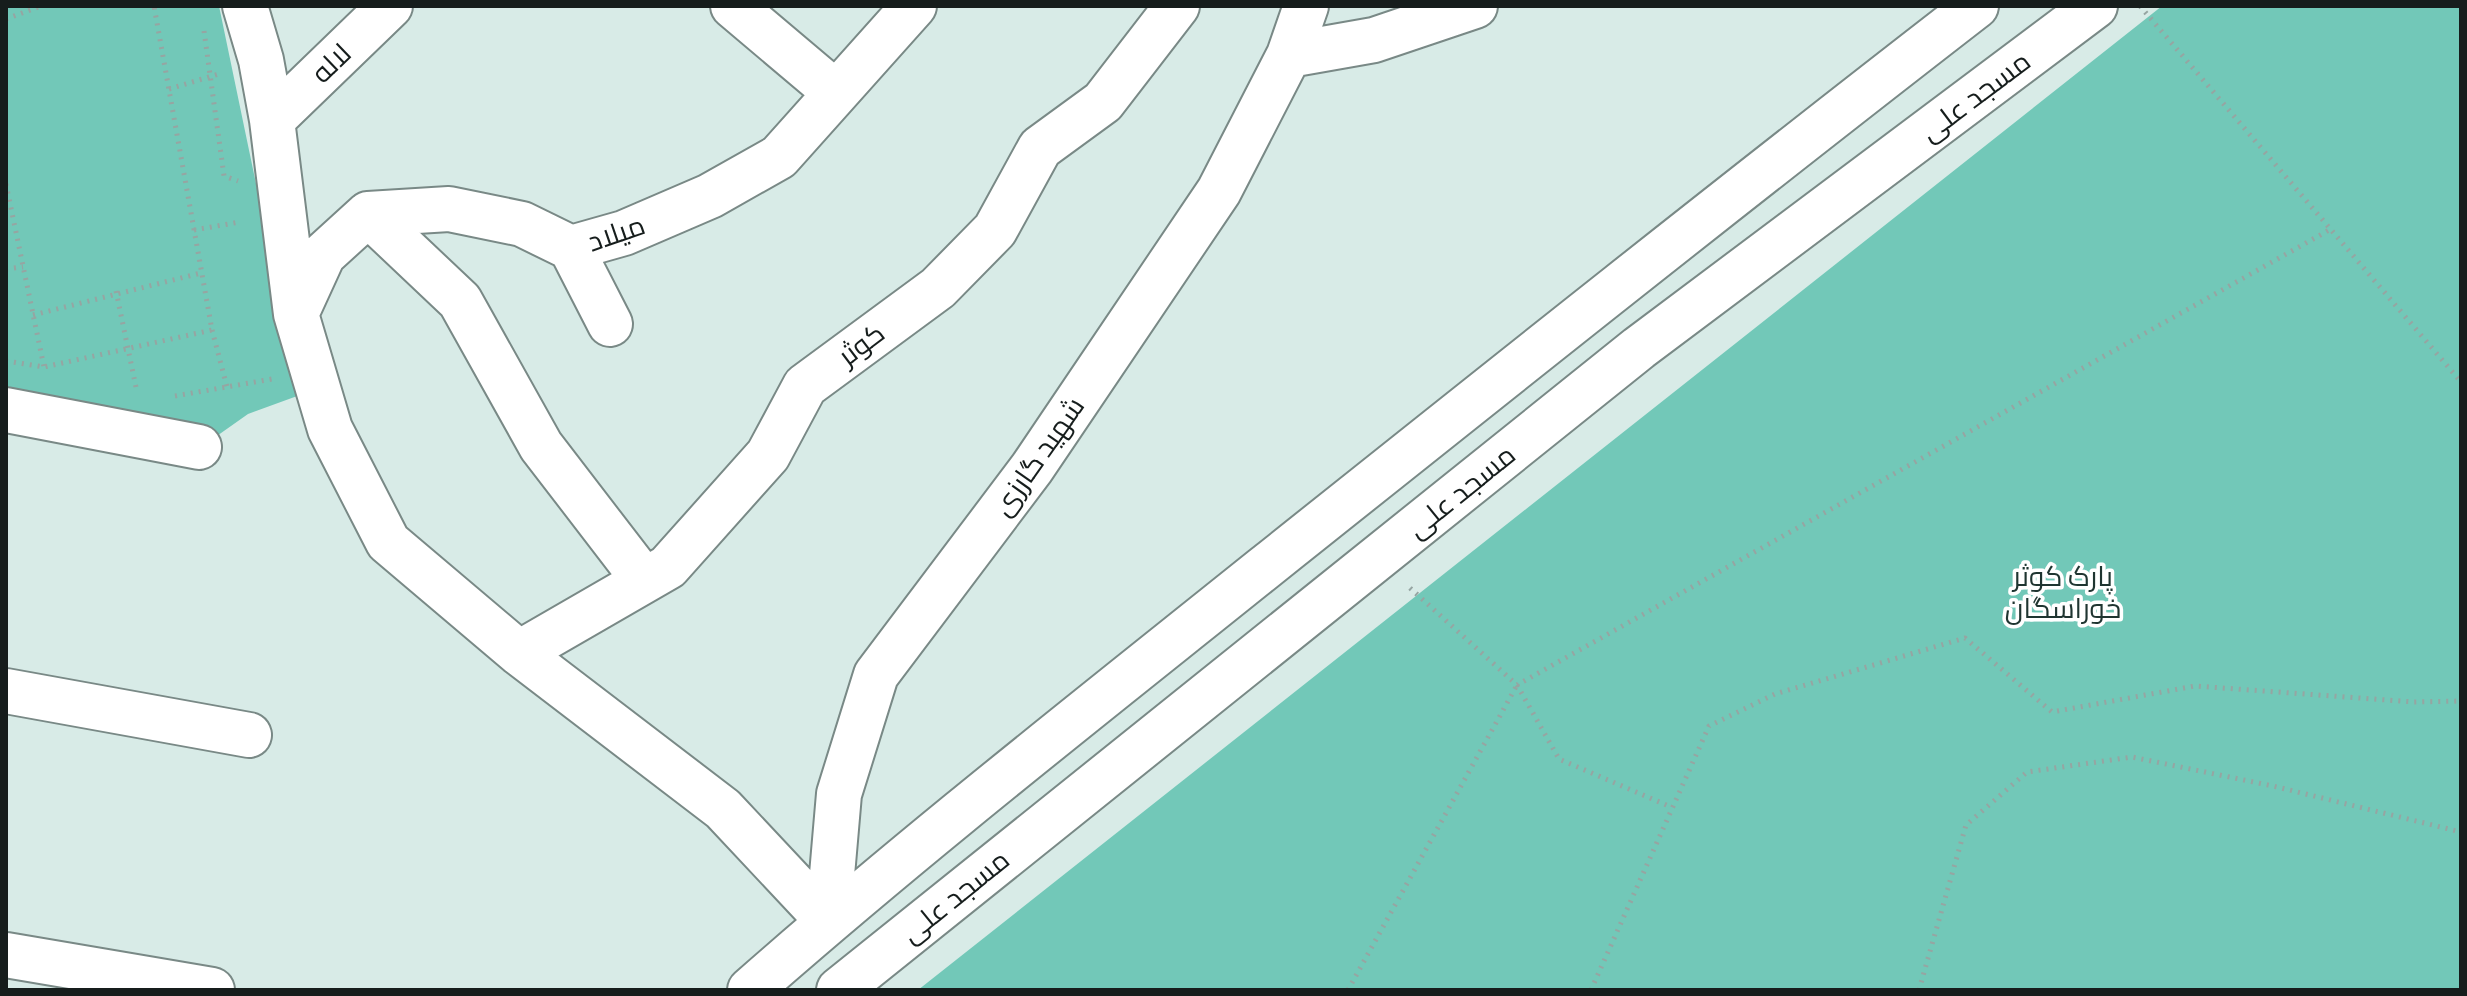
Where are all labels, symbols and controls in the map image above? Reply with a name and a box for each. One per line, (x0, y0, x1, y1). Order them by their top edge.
street label: لاله (303, 35, 357, 89)
street label: مسجد علی (1913, 43, 2037, 148)
street label: میلاد (582, 206, 649, 258)
street label: کوثر (829, 315, 890, 373)
street label: شهید گارزی (984, 389, 1091, 522)
street label: مسجد علی (1399, 436, 1522, 545)
park label: پارک کوثر خوراسگان (2005, 558, 2121, 625)
street label: مسجد علی (893, 841, 1016, 950)

